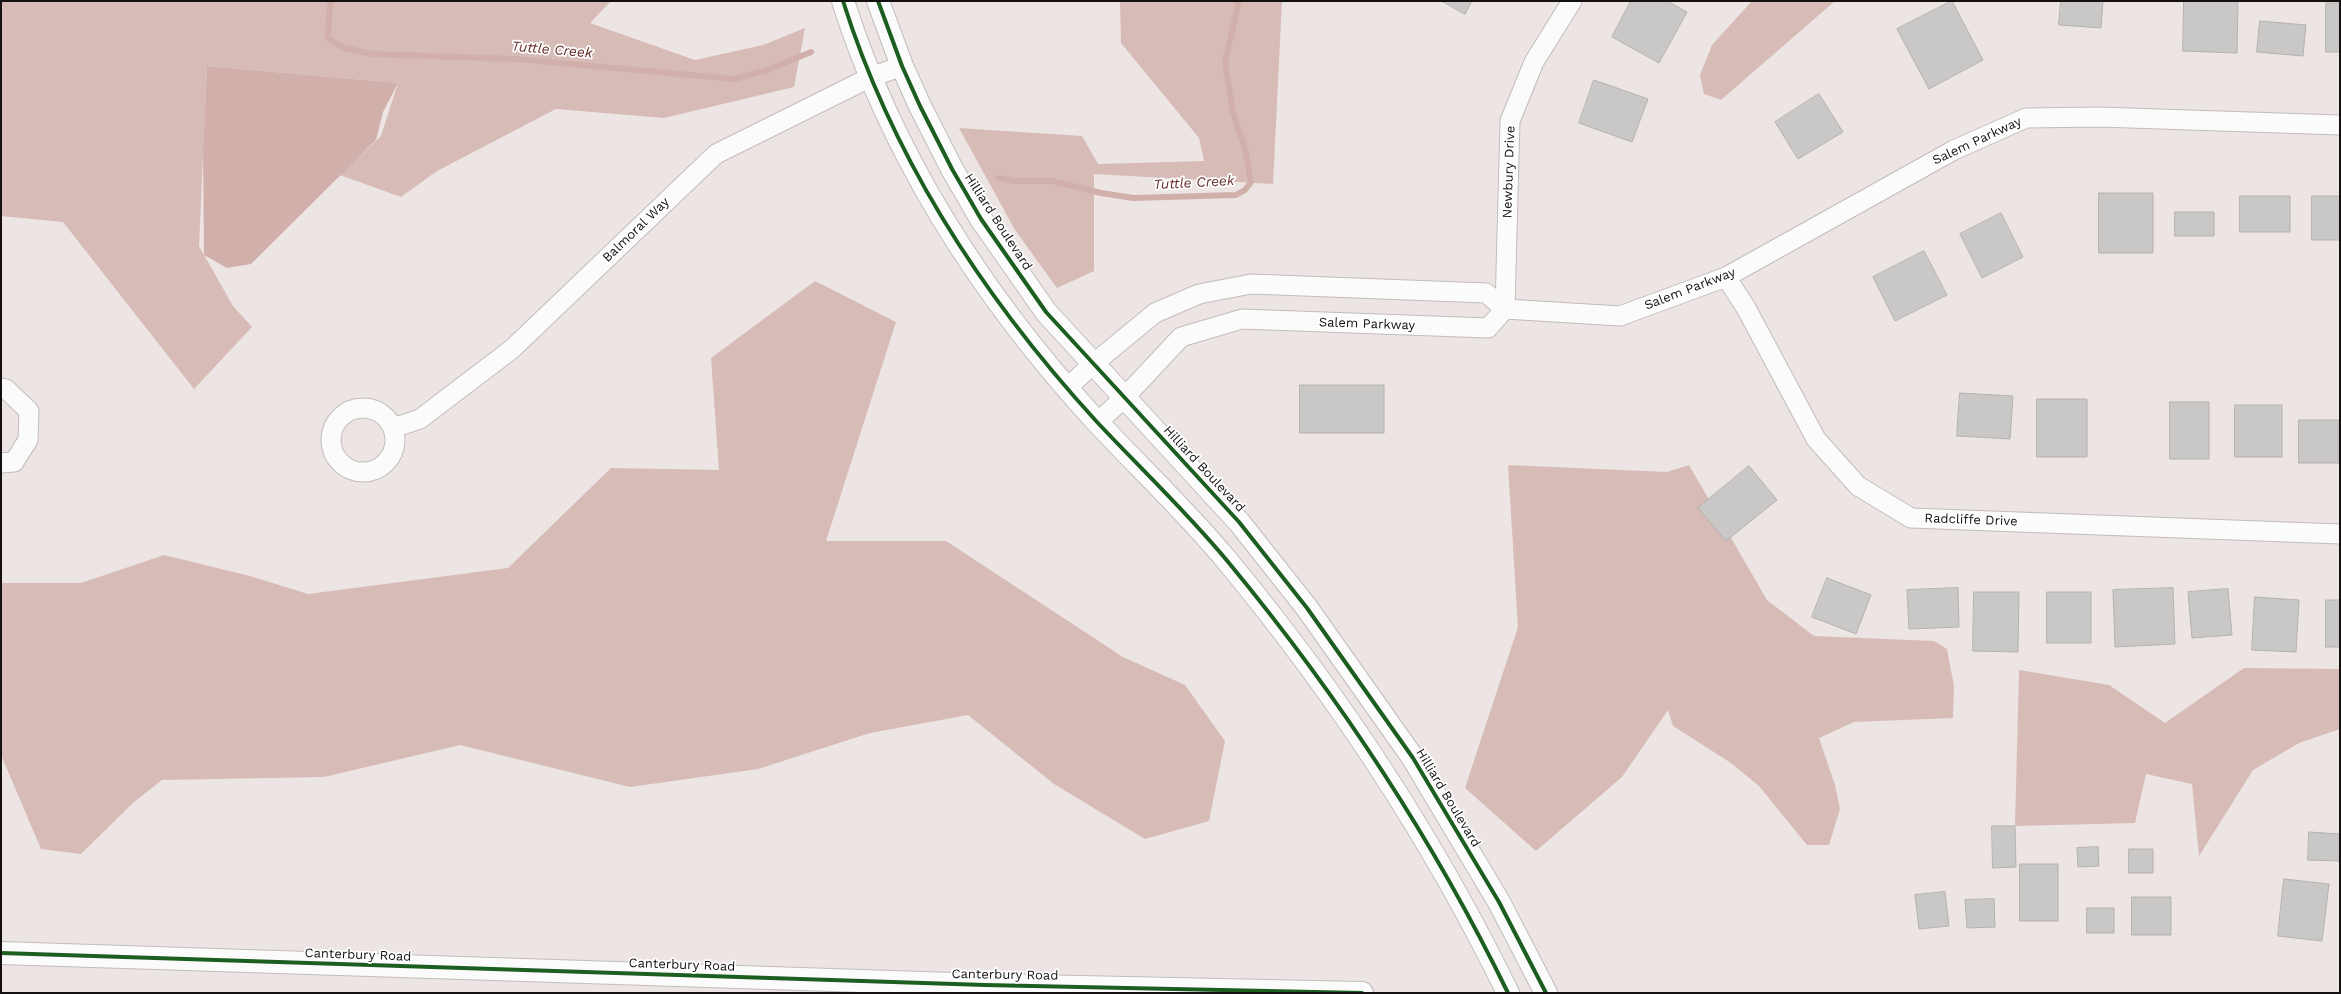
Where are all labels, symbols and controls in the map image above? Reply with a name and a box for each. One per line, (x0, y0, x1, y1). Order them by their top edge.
water label: Tuttle Creek (511, 38, 593, 62)
street label: Salem Parkway (1930, 114, 2024, 168)
street label: Newbury Drive (1500, 125, 1518, 219)
street label: Hilliard Boulevard (961, 171, 1035, 273)
water label: Tuttle Creek (1153, 172, 1235, 194)
street label: Balmoral Way (599, 194, 673, 266)
street label: Salem Parkway (1642, 264, 1738, 314)
street label: Salem Parkway (1319, 315, 1415, 333)
street label: Hilliard Boulevard (1160, 423, 1248, 515)
street label: Radcliffe Drive (1924, 511, 2018, 529)
street label: Hilliard Boulevard (1412, 746, 1484, 850)
street label: Canterbury Road (304, 945, 412, 965)
street label: Canterbury Road (628, 955, 736, 975)
street label: Canterbury Road (951, 966, 1059, 984)

